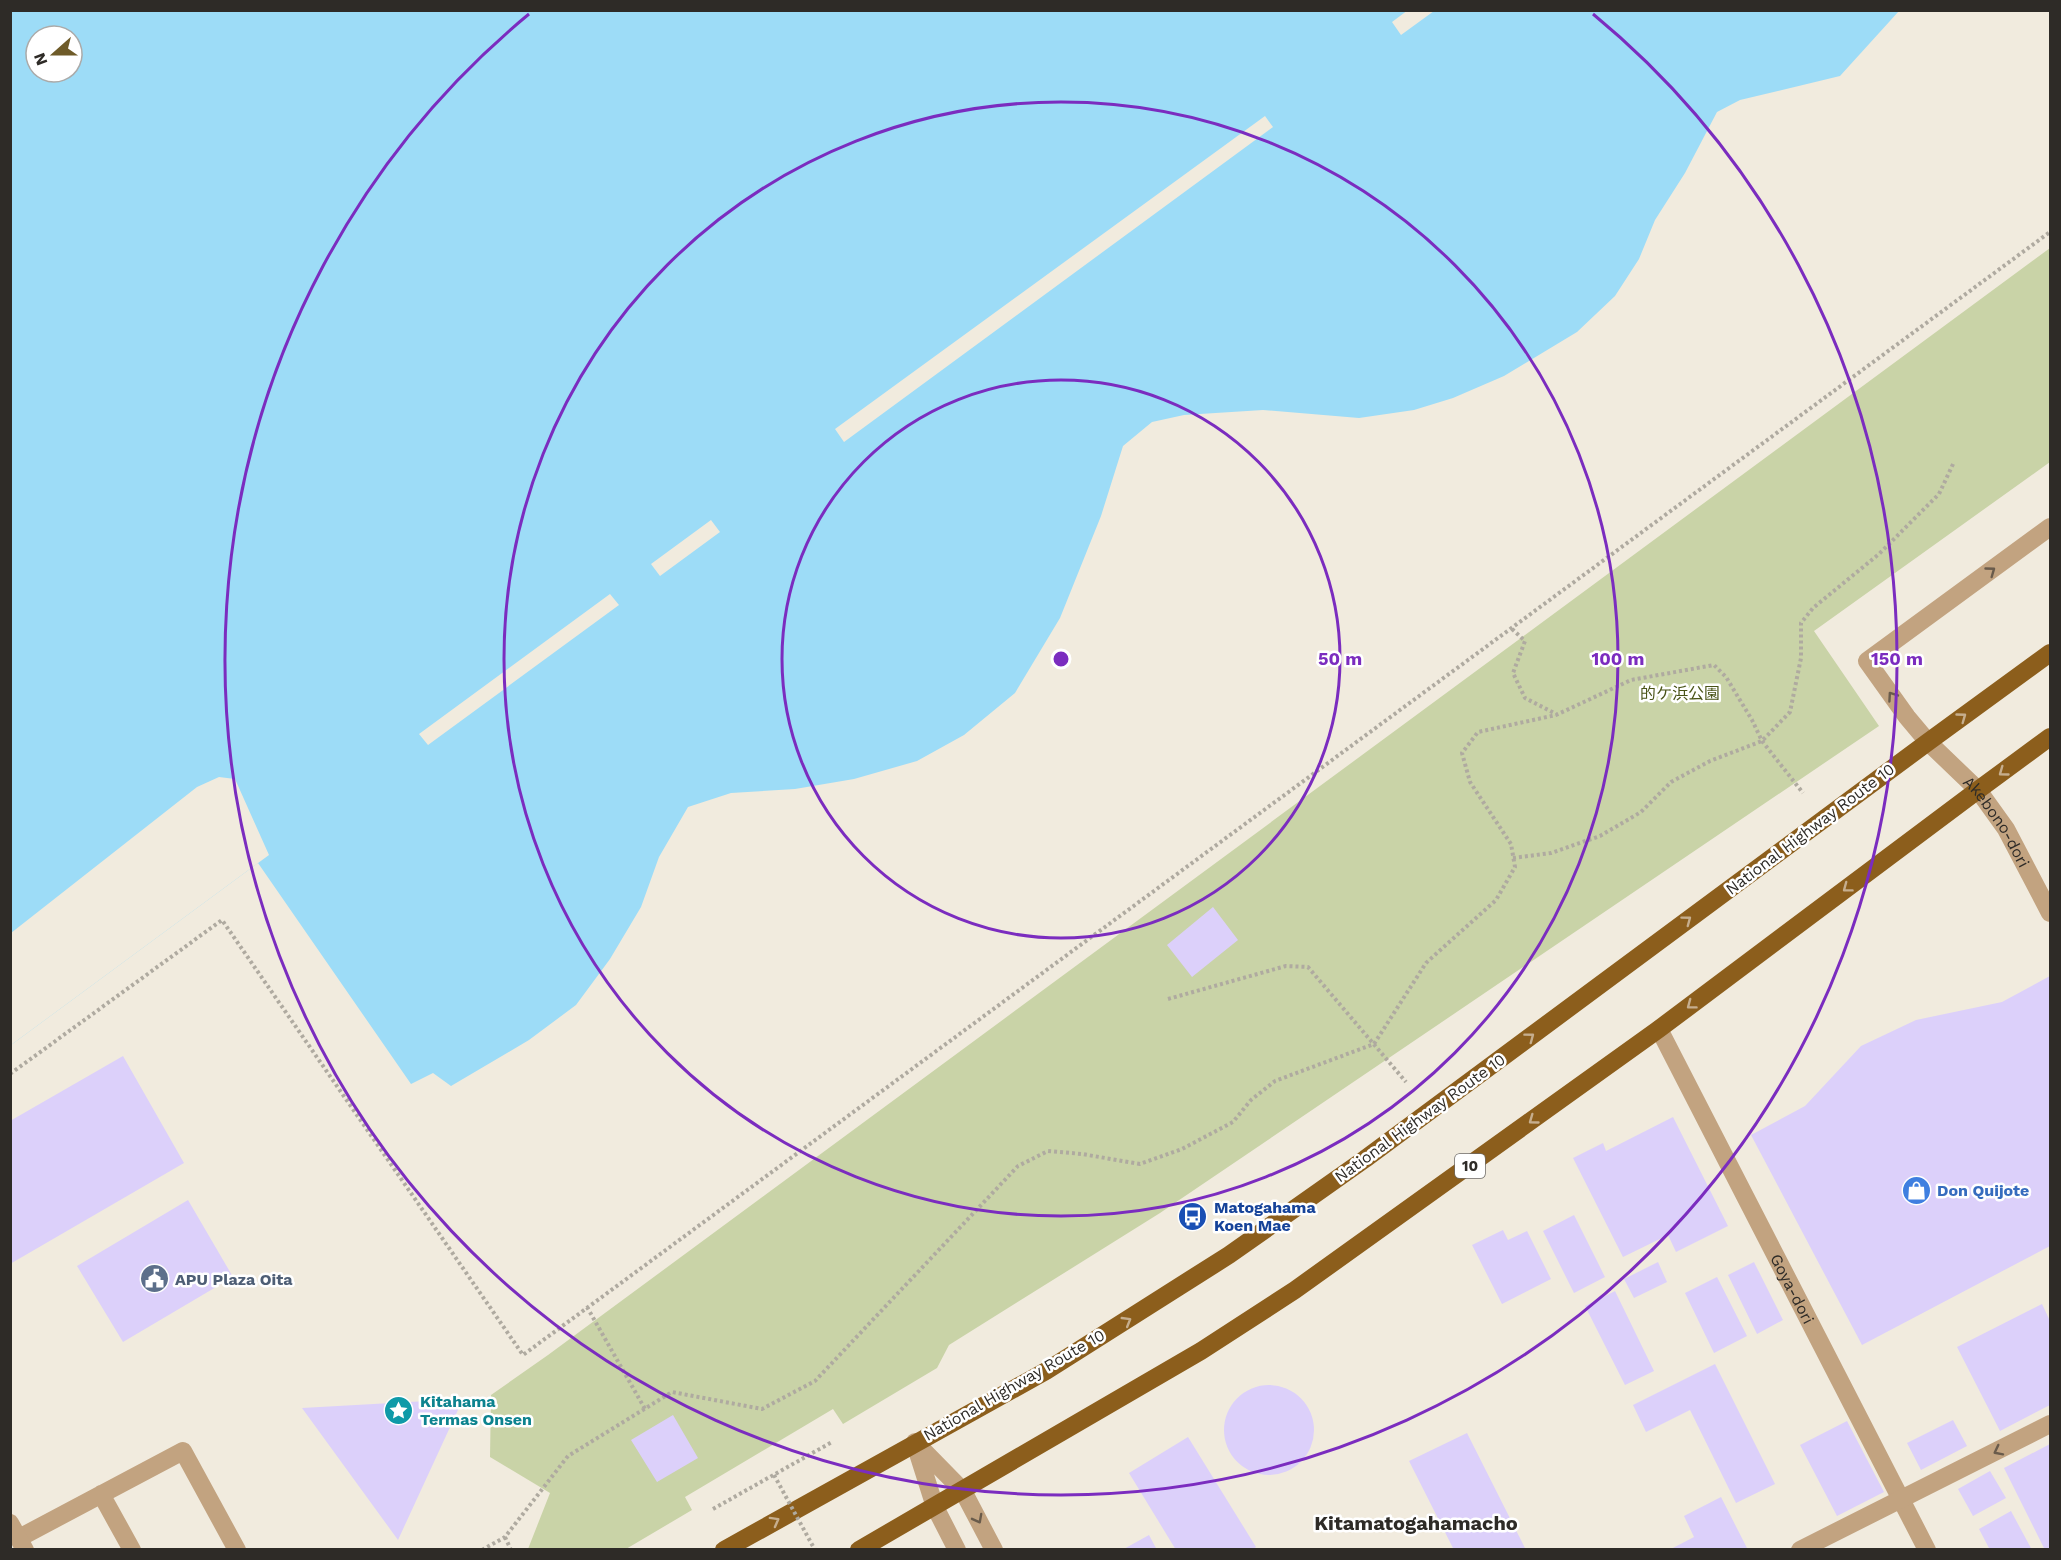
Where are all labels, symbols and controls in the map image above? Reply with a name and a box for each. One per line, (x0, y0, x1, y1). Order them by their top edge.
north arrow (24, 24, 84, 84)
text: N (29, 50, 51, 68)
one-way arrow (1984, 567, 1995, 578)
text: 50 m (1318, 648, 1362, 669)
text: 100 m (1591, 648, 1645, 669)
text: 150 m (1871, 648, 1923, 669)
centre of rings (1051, 649, 1071, 669)
park label: 的ケ浜公園 (1640, 684, 1720, 703)
one-way arrow (1888, 691, 1899, 702)
one-way arrow (1955, 713, 1966, 724)
street label: National Highway Route 10 (1722, 759, 1898, 899)
one-way arrow (1999, 764, 2010, 775)
street label: Akebono-dori (1960, 772, 2034, 871)
one-way arrow (1842, 881, 1853, 892)
one-way arrow (1680, 917, 1691, 928)
one-way arrow (1686, 998, 1697, 1009)
one-way arrow (1524, 1033, 1535, 1044)
street label: National Highway Route 10 (1330, 1049, 1510, 1187)
one-way arrow (1529, 1113, 1540, 1124)
road number: 10 (1455, 1154, 1485, 1178)
shop icon: Don Quijote (1900, 1174, 1932, 1206)
place label: Don Quijote (1937, 1181, 2029, 1200)
place label: Matogahama Koen Mae (1214, 1198, 1316, 1235)
bus stop icon: Matogahama Koen Mae (1177, 1200, 1209, 1232)
street label: Goya-dori (1767, 1250, 1819, 1327)
public building icon: APU Plaza Oita (138, 1263, 170, 1295)
place label: APU Plaza Oita (175, 1270, 293, 1289)
one-way arrow (1121, 1316, 1131, 1328)
street label: National Highway Route 10 (920, 1325, 1108, 1445)
place label: Kitahama Termas Onsen (420, 1392, 532, 1429)
place icon: Kitahama Termas Onsen (383, 1394, 415, 1426)
one-way arrow (1994, 1443, 2005, 1455)
district label: Kitamatogahamacho (1314, 1511, 1518, 1535)
one-way arrow (971, 1513, 982, 1523)
one-way arrow (769, 1517, 779, 1528)

